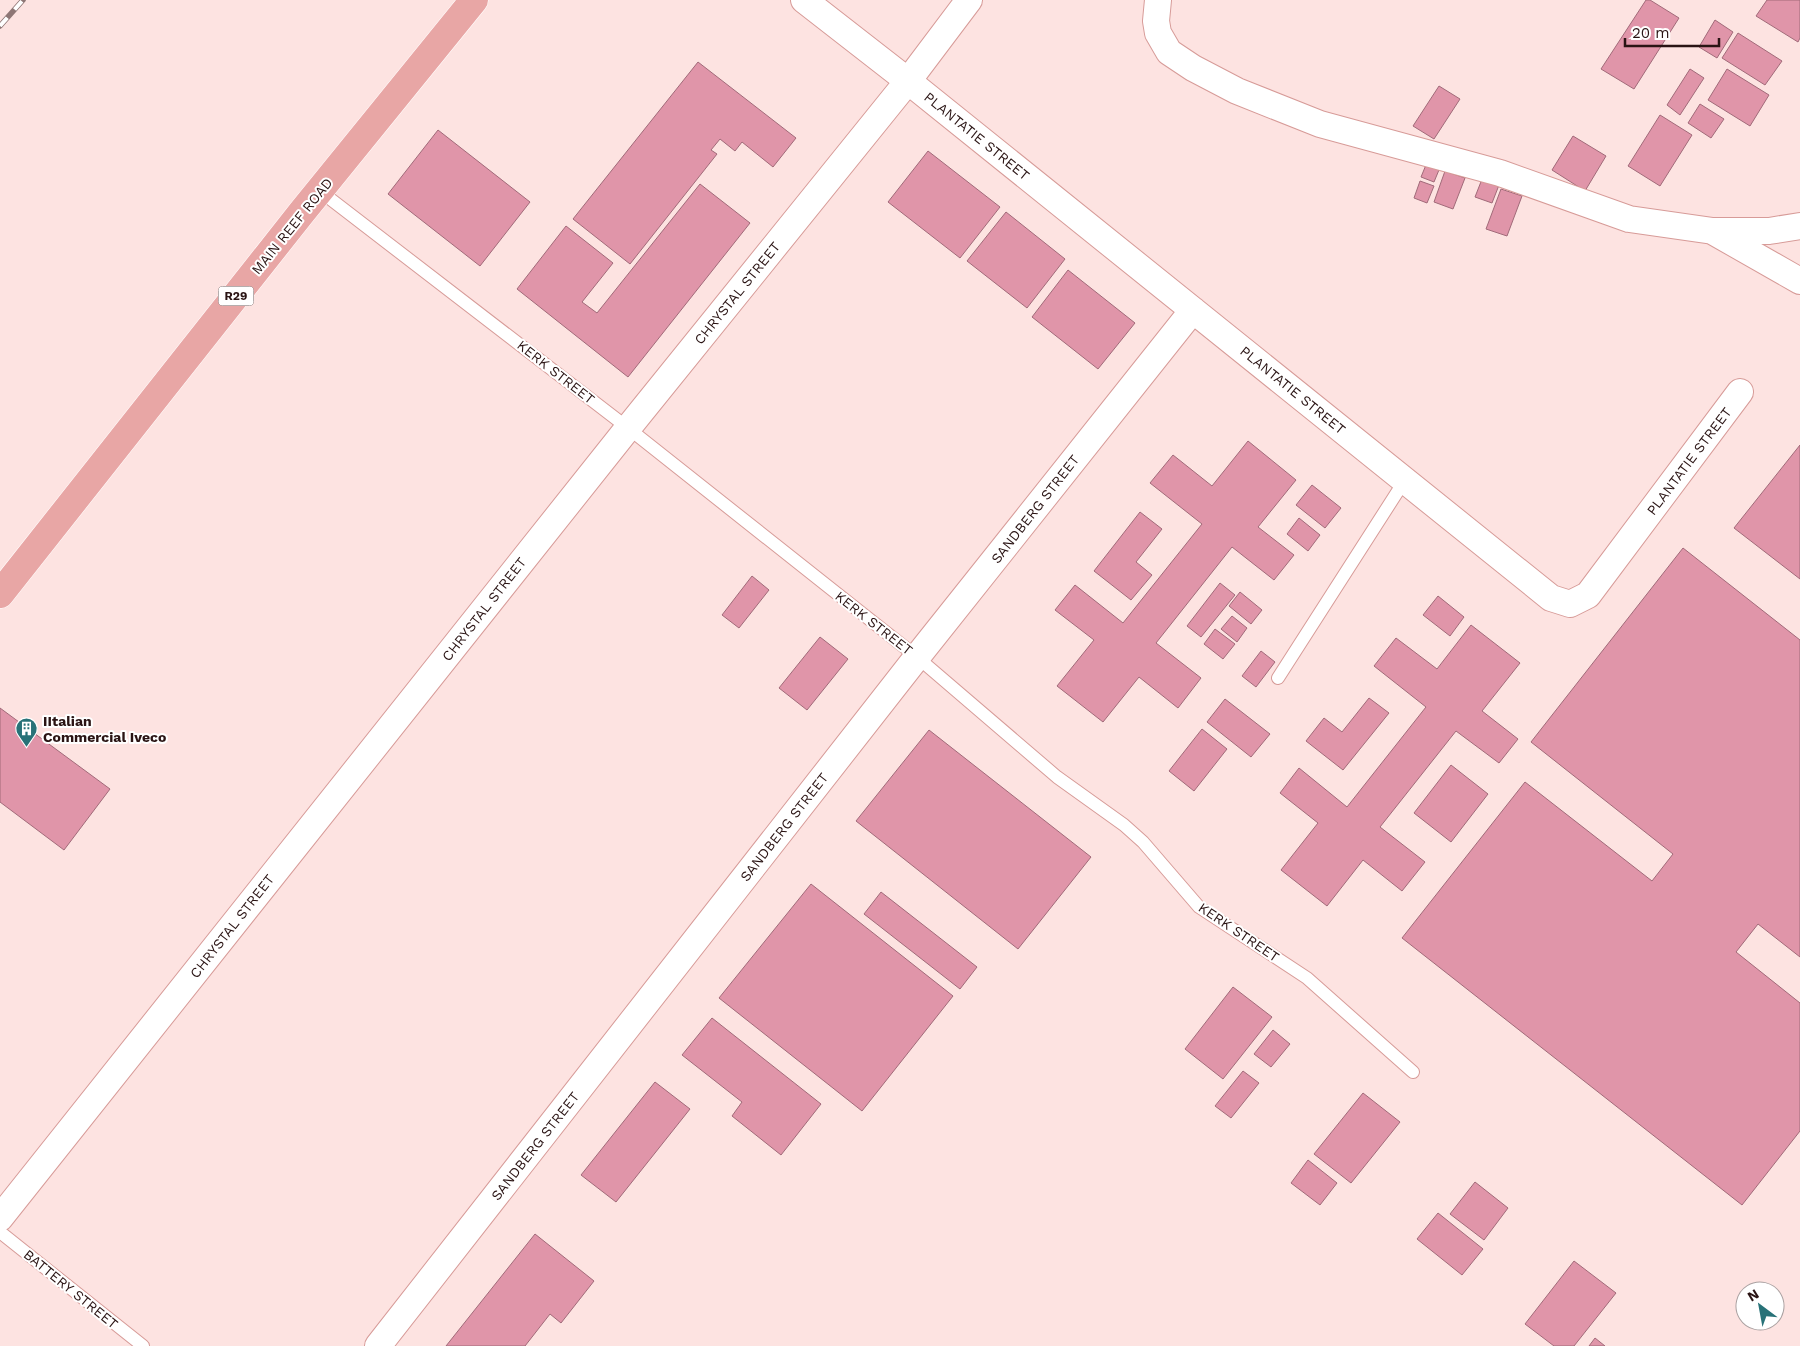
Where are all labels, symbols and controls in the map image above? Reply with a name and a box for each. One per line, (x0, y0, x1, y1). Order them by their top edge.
scale bar (1625, 15, 1719, 47)
text: 20 m (1632, 24, 1670, 42)
street label: PLANTATIE STREET (921, 89, 1033, 184)
street label: MAIN REEF ROAD (248, 175, 336, 277)
street label: CHRYSTAL STREET (691, 238, 784, 347)
road number: R29 (218, 286, 254, 306)
street label: KERK STREET (514, 337, 598, 408)
street label: PLANTATIE STREET (1237, 343, 1349, 438)
street label: PLANTATIE STREET (1643, 404, 1735, 518)
street label: SANDBERG STREET (988, 451, 1083, 566)
street label: CHRYSTAL STREET (439, 554, 530, 664)
street label: KERK STREET (832, 588, 916, 659)
place label: IItalian Commercial Iveco (43, 713, 166, 745)
building icon: IItalian Commercial Iveco (15, 717, 39, 748)
street label: SANDBERG STREET (737, 769, 832, 884)
street label: CHRYSTAL STREET (187, 871, 278, 981)
street label: KERK STREET (1196, 899, 1283, 965)
street label: SANDBERG STREET (488, 1088, 583, 1203)
street label: BATTERY STREET (21, 1246, 122, 1332)
north arrow (1735, 1281, 1785, 1331)
text: N (1744, 1285, 1762, 1305)

